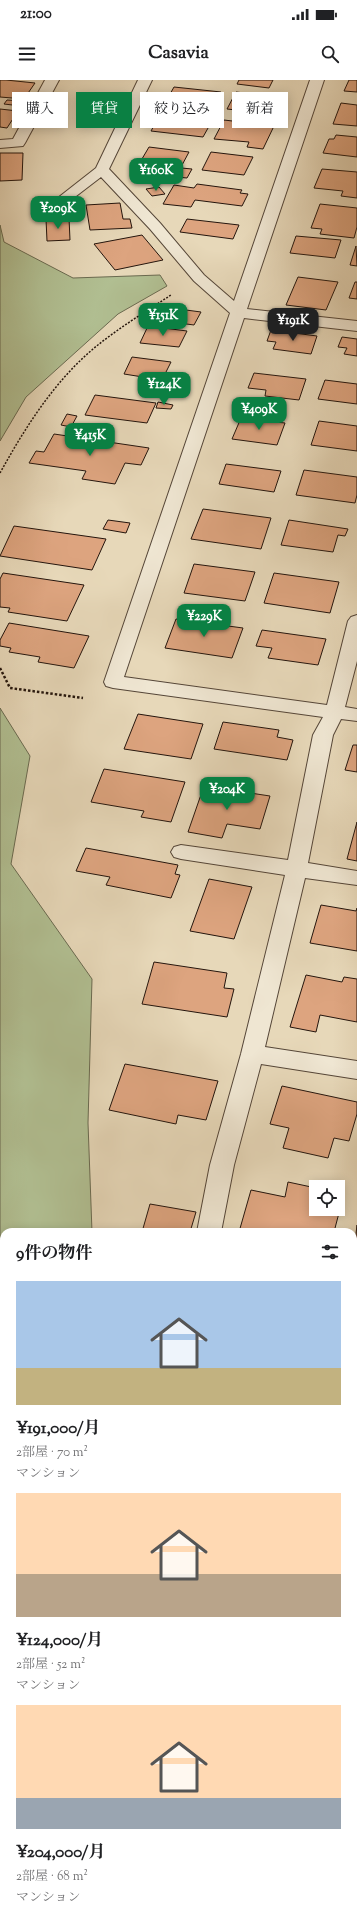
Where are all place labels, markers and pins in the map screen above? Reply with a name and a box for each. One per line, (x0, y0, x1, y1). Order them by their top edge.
pin: ¥160K (128, 158, 184, 192)
pin: ¥209K (30, 196, 86, 230)
pin: ¥151K (135, 303, 191, 337)
pin: ¥191K (265, 308, 321, 342)
pin: ¥124K (136, 372, 192, 406)
pin: ¥409K (231, 397, 287, 431)
pin: ¥415K (62, 423, 118, 457)
pin: ¥229K (176, 604, 232, 638)
pin: ¥204K (199, 777, 255, 811)

